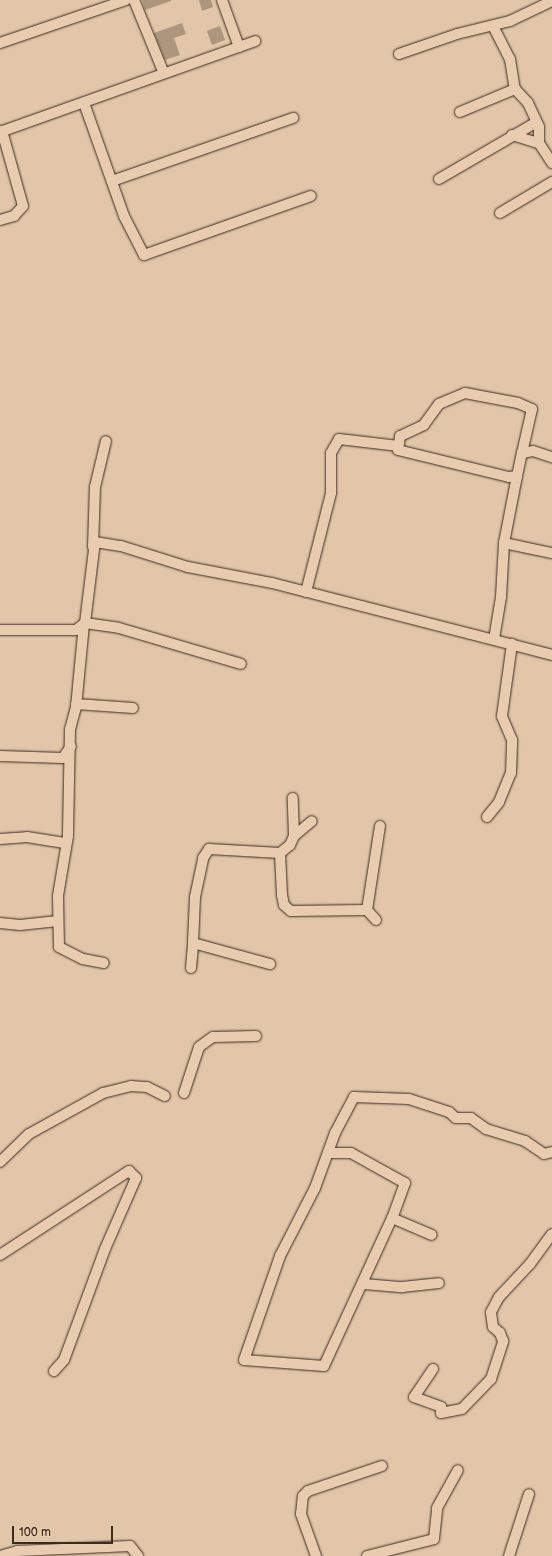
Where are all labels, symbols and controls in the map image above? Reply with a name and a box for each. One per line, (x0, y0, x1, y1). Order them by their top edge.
scale bar (14, 1518, 115, 1544)
text: 100 m (19, 1525, 51, 1540)

